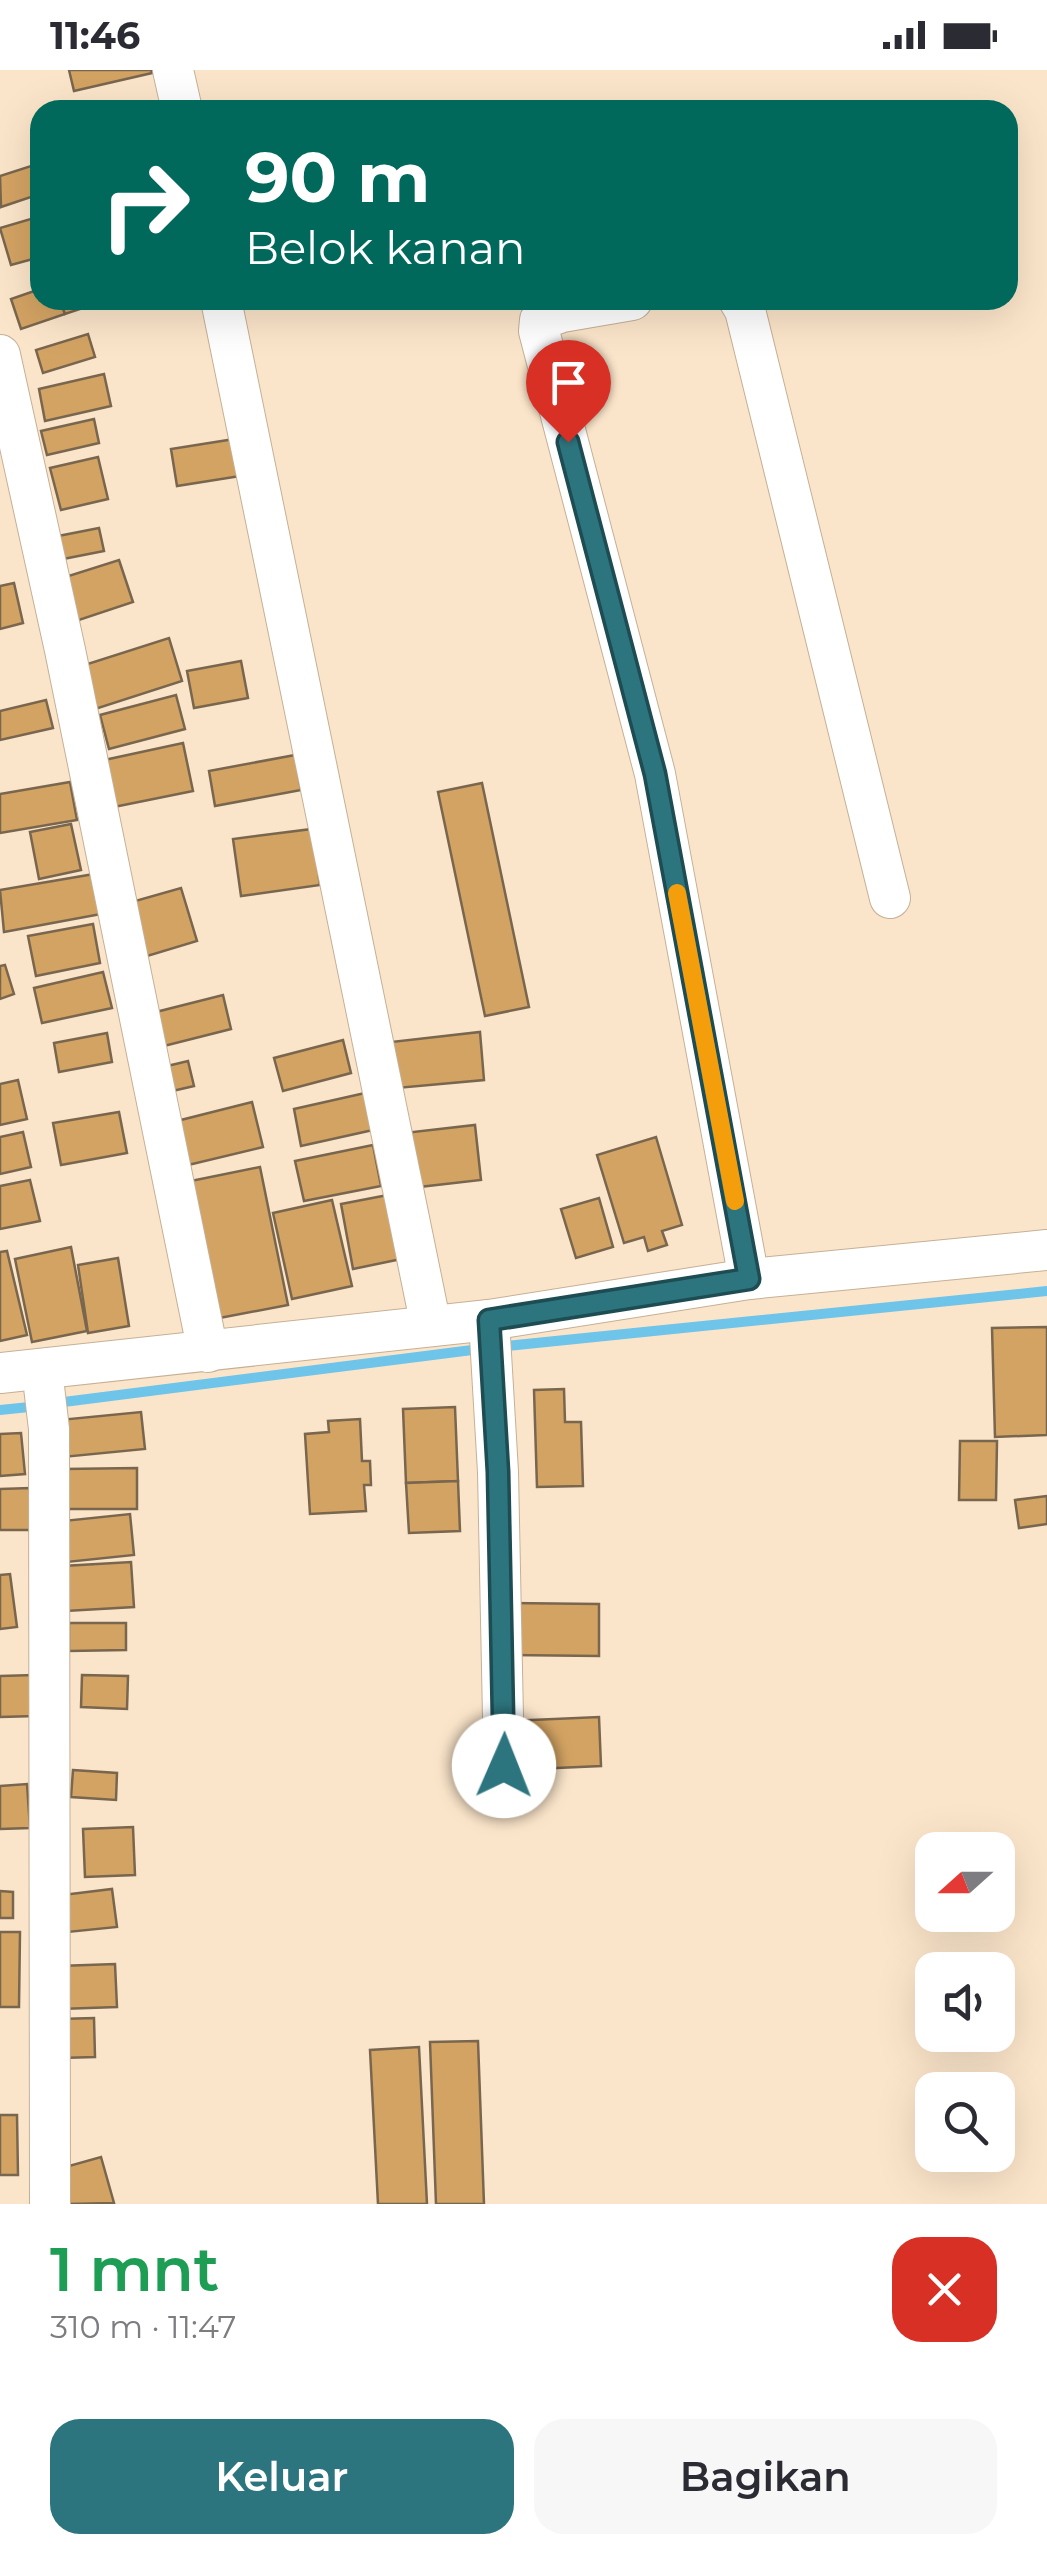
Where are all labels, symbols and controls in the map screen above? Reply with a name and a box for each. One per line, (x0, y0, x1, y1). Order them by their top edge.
text: 11:46 (50, 12, 140, 59)
text: 90 m (245, 134, 430, 220)
icon: right (80, 140, 210, 270)
text: Belok kanan (245, 220, 526, 275)
pin (526, 340, 611, 443)
icon: arrive (541, 355, 596, 410)
position arrow (452, 1714, 556, 1818)
north arrow (915, 1832, 1015, 1932)
map controls (915, 1832, 1015, 2172)
button: sound (915, 1952, 1015, 2052)
button: search (915, 2072, 1015, 2172)
text: 1 mnt (50, 2233, 219, 2306)
button: close (892, 2237, 997, 2342)
text: 310 m · 11:47 (50, 2307, 236, 2346)
button: Keluar (50, 2419, 514, 2534)
button: Bagikan (534, 2419, 997, 2534)

